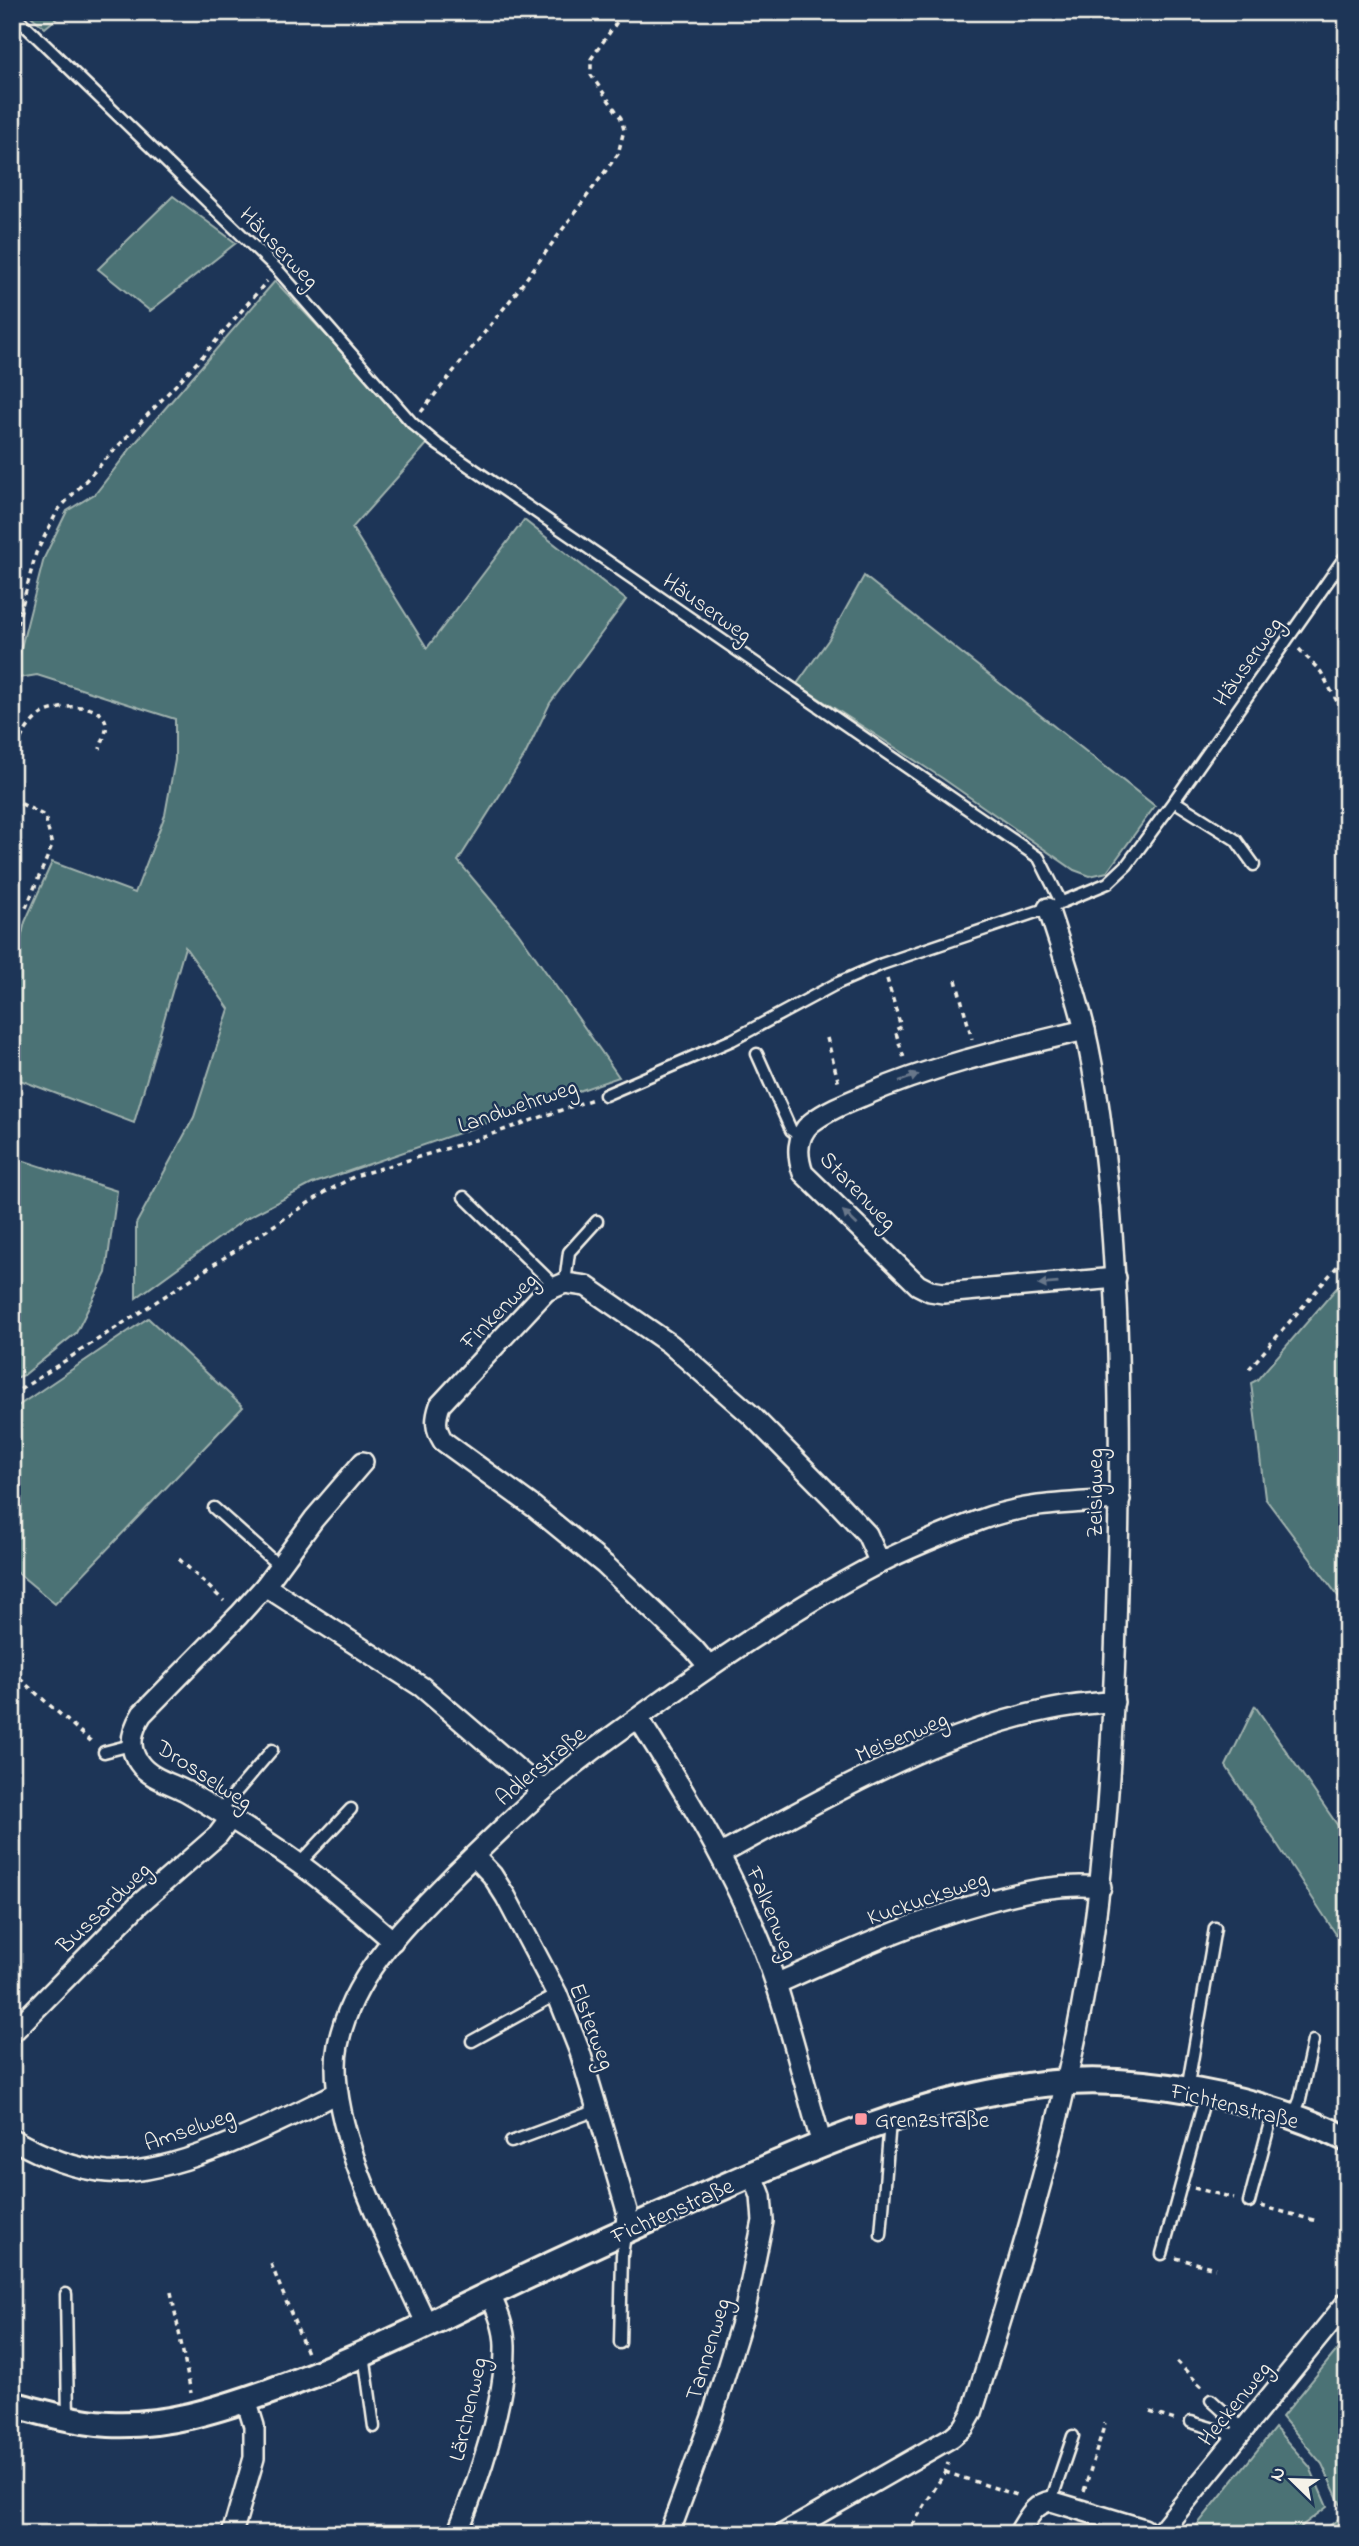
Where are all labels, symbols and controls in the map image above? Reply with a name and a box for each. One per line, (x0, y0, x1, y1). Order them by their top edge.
street label: Häuserweg (230, 200, 326, 298)
street label: Häuserweg (654, 566, 758, 653)
street label: Häuserweg (1206, 611, 1293, 715)
street label: Landwehrweg (454, 1072, 582, 1144)
one-way arrow (899, 1072, 920, 1083)
street label: Starenweg (810, 1145, 904, 1240)
one-way arrow (842, 1210, 859, 1226)
street label: Finkenweg (453, 1266, 547, 1359)
one-way arrow (1037, 1279, 1059, 1290)
street label: Zeisigweg (1080, 1448, 1114, 1538)
street label: Meisenweg (851, 1704, 954, 1773)
street label: Adlerstraße (489, 1719, 595, 1815)
street label: Drosselweg (147, 1732, 258, 1821)
street label: Bussardweg (49, 1855, 160, 1964)
street label: Falkenweg (735, 1861, 805, 1966)
street label: Kuckucksweg (863, 1863, 993, 1936)
street label: Elsterweg (558, 1979, 622, 2075)
street label: Fichtenstraße (1166, 2075, 1303, 2139)
street label: Amselweg (140, 2100, 240, 2162)
place label: Grenzstraße (875, 2105, 990, 2138)
marker: Grenzstraße (853, 2111, 869, 2127)
street label: Fichtenstraße (606, 2170, 740, 2254)
street label: Tannenweg (678, 2294, 742, 2405)
street label: Lärchenweg (441, 2354, 498, 2465)
street label: Heckenweg (1191, 2355, 1281, 2455)
north arrow (1258, 2444, 1328, 2514)
text: N (1264, 2463, 1294, 2486)

